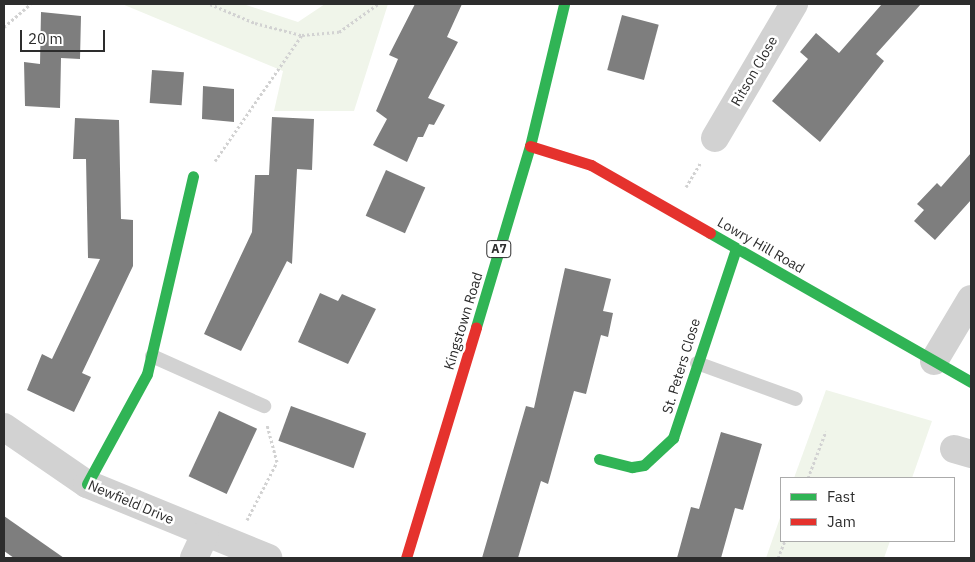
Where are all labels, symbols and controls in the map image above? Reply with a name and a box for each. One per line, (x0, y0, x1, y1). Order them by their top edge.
scale bar (22, 20, 108, 52)
text: 20 m (28, 29, 63, 48)
street label: Ritson Close (727, 33, 781, 109)
street label: Lowry Hill Road (715, 213, 807, 277)
road number: A7 (485, 240, 513, 258)
street label: Kingstown Road (440, 270, 486, 372)
street label: St. Peters Close (659, 316, 703, 416)
street label: Newfield Drive (86, 476, 176, 528)
legend (780, 477, 955, 542)
text: Fast (827, 487, 855, 506)
text: Jam (827, 512, 856, 531)

